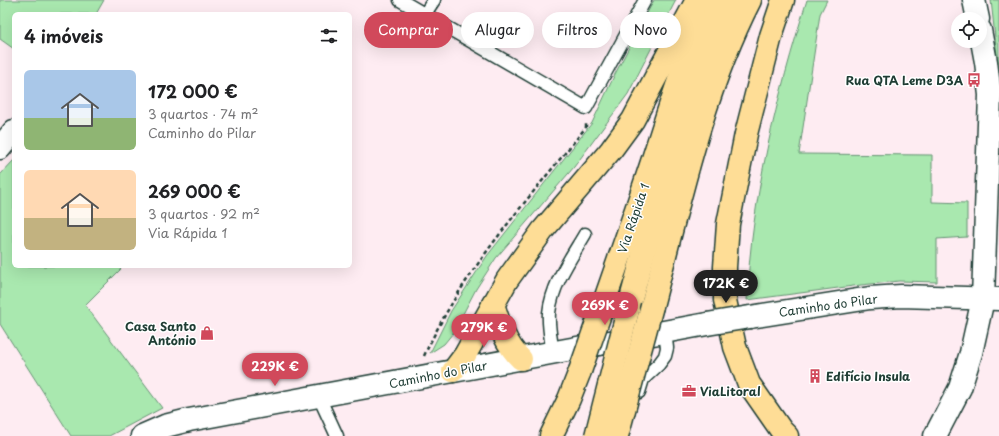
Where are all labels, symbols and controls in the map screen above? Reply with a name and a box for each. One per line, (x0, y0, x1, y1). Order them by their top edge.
chip: Comprar (364, 12, 453, 48)
chip: Alugar (461, 12, 534, 48)
chip: Filtros (542, 12, 612, 48)
chip: Novo (620, 12, 681, 48)
map controls (951, 12, 987, 48)
button: locate (951, 12, 987, 48)
text: 4 imóveis (24, 23, 103, 49)
icon: filters (318, 25, 340, 47)
place label: Rua QTA Leme D3A (846, 71, 964, 89)
bus stop icon: Rua QTA Leme D3A (966, 72, 982, 88)
text: 172 000 € (148, 78, 238, 104)
icon: home (56, 86, 104, 134)
text: 3 quartos · 74 m² (148, 104, 259, 123)
text: Caminho do Pilar (148, 123, 256, 142)
text: 269 000 € (148, 178, 241, 204)
street label: Via Rápida 1 (613, 180, 653, 256)
icon: home (56, 186, 104, 234)
text: 3 quartos · 92 m² (148, 204, 260, 223)
text: Via Rápida 1 (148, 223, 227, 242)
pin: 172K € (693, 270, 759, 304)
text: 172K € (703, 273, 749, 292)
street label: Caminho do Pilar (777, 289, 879, 321)
pin: 269K € (572, 292, 638, 326)
text: 269K € (581, 295, 629, 314)
pin: 279K € (451, 314, 517, 348)
place label: Casa Santo António (125, 317, 196, 349)
text: 279K € (461, 317, 507, 336)
shop icon: Casa Santo António (199, 325, 215, 341)
pin: 229K € (242, 353, 308, 387)
text: 229K € (251, 356, 299, 375)
street label: Caminho do Pilar (387, 356, 489, 392)
place label: Edifício Insula (826, 367, 910, 385)
building icon: Edifício Insula (807, 368, 823, 384)
place label: ViaLitoral (700, 382, 761, 400)
office icon: ViaLitoral (681, 383, 697, 399)

